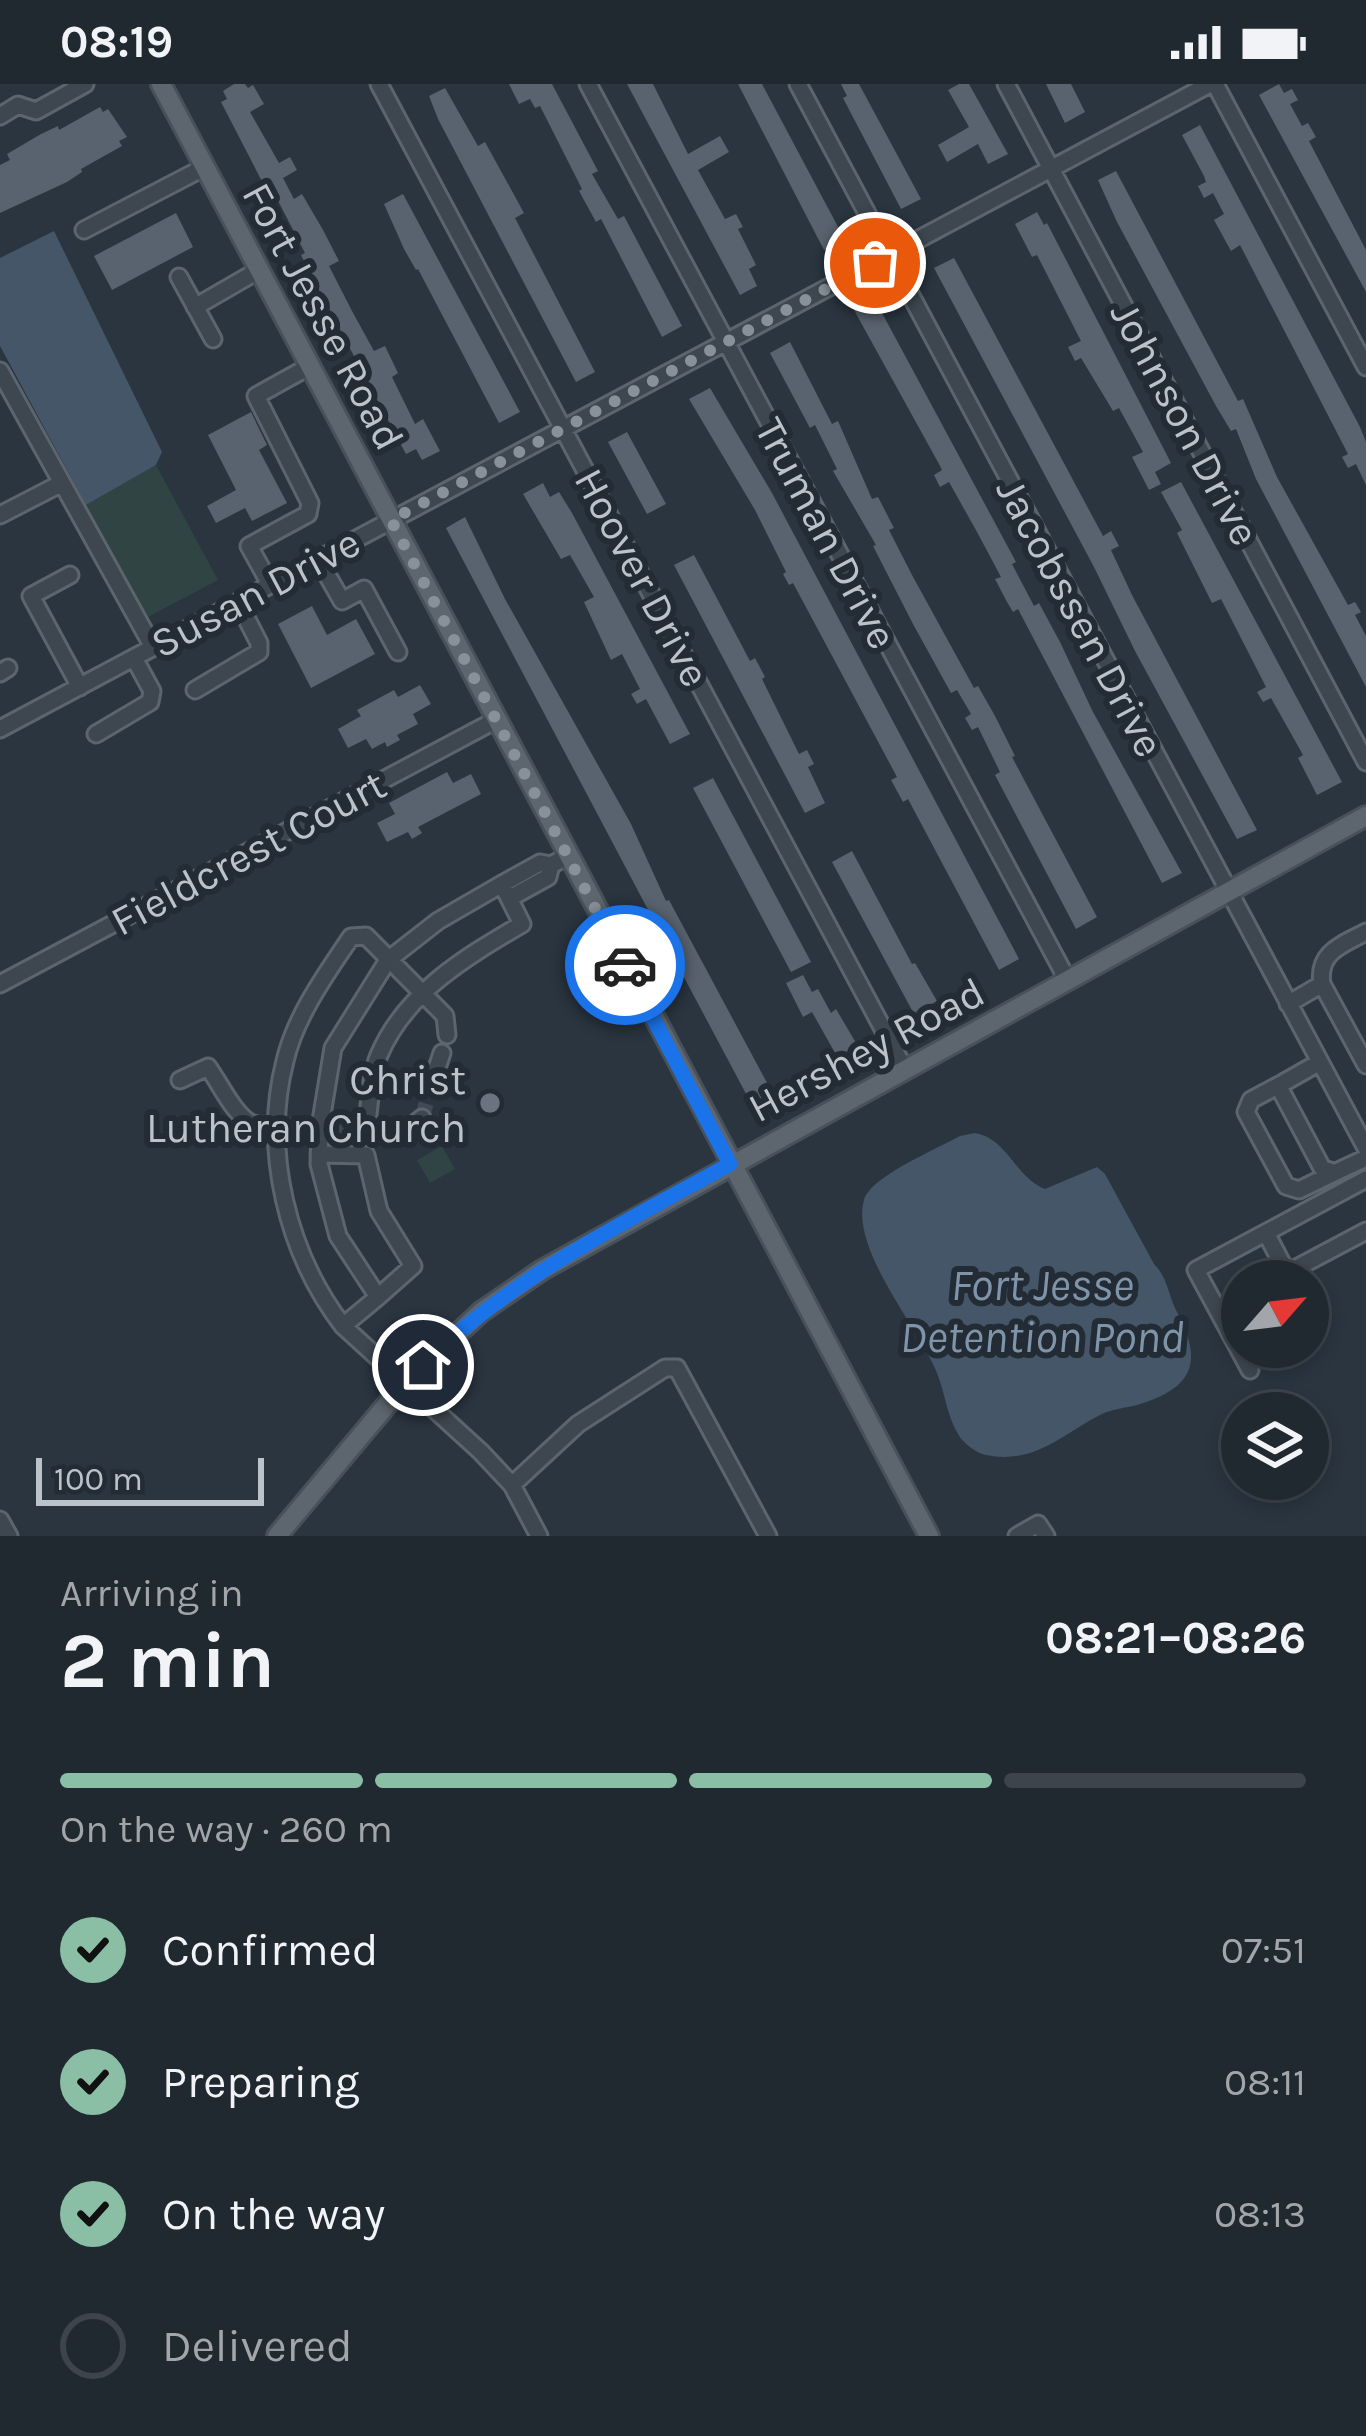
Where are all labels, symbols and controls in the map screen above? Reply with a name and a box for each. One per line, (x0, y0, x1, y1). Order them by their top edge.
text: 08:19 (60, 16, 173, 68)
street label: Fort Jesse Road (232, 174, 415, 459)
pin (824, 212, 926, 314)
icon: bag (842, 230, 908, 296)
street label: Johnson Drive (1100, 293, 1270, 554)
street label: Truman Drive (744, 409, 908, 658)
street label: Hoover Drive (564, 460, 721, 695)
street label: Jacobssen Drive (986, 469, 1175, 765)
street label: Susan Drive (142, 517, 368, 669)
street label: Fieldcrest Court (102, 759, 394, 946)
courier (565, 905, 685, 1025)
icon: car (592, 932, 658, 998)
street label: Hershey Road (740, 967, 993, 1133)
place label: Christ Lutheran Church (146, 1055, 466, 1153)
marker: Christ Lutheran Church (477, 1090, 503, 1116)
water label: Fort Jesse Detention Pond (900, 1259, 1184, 1363)
north arrow (1221, 1260, 1329, 1368)
map controls (1221, 1260, 1329, 1500)
pin (372, 1314, 474, 1416)
icon: home (390, 1332, 456, 1398)
button: layers (1221, 1392, 1329, 1500)
scale bar (36, 1452, 264, 1505)
text: 100 m (54, 1460, 143, 1498)
text: Arriving in (60, 1570, 243, 1616)
text: 08:21–08:26 (1045, 1612, 1306, 1664)
text: 2 min (60, 1615, 275, 1707)
text: On the way · 260 m (60, 1806, 393, 1852)
icon: check (60, 1917, 126, 1983)
text: Confirmed (162, 1924, 378, 1976)
text: 07:51 (1221, 1927, 1306, 1973)
icon: check (60, 2049, 126, 2115)
text: Preparing (162, 2056, 360, 2108)
text: 08:11 (1224, 2059, 1306, 2105)
icon: check (60, 2181, 126, 2247)
text: On the way (162, 2188, 385, 2240)
text: 08:13 (1214, 2191, 1306, 2237)
text: Delivered (162, 2320, 353, 2372)

